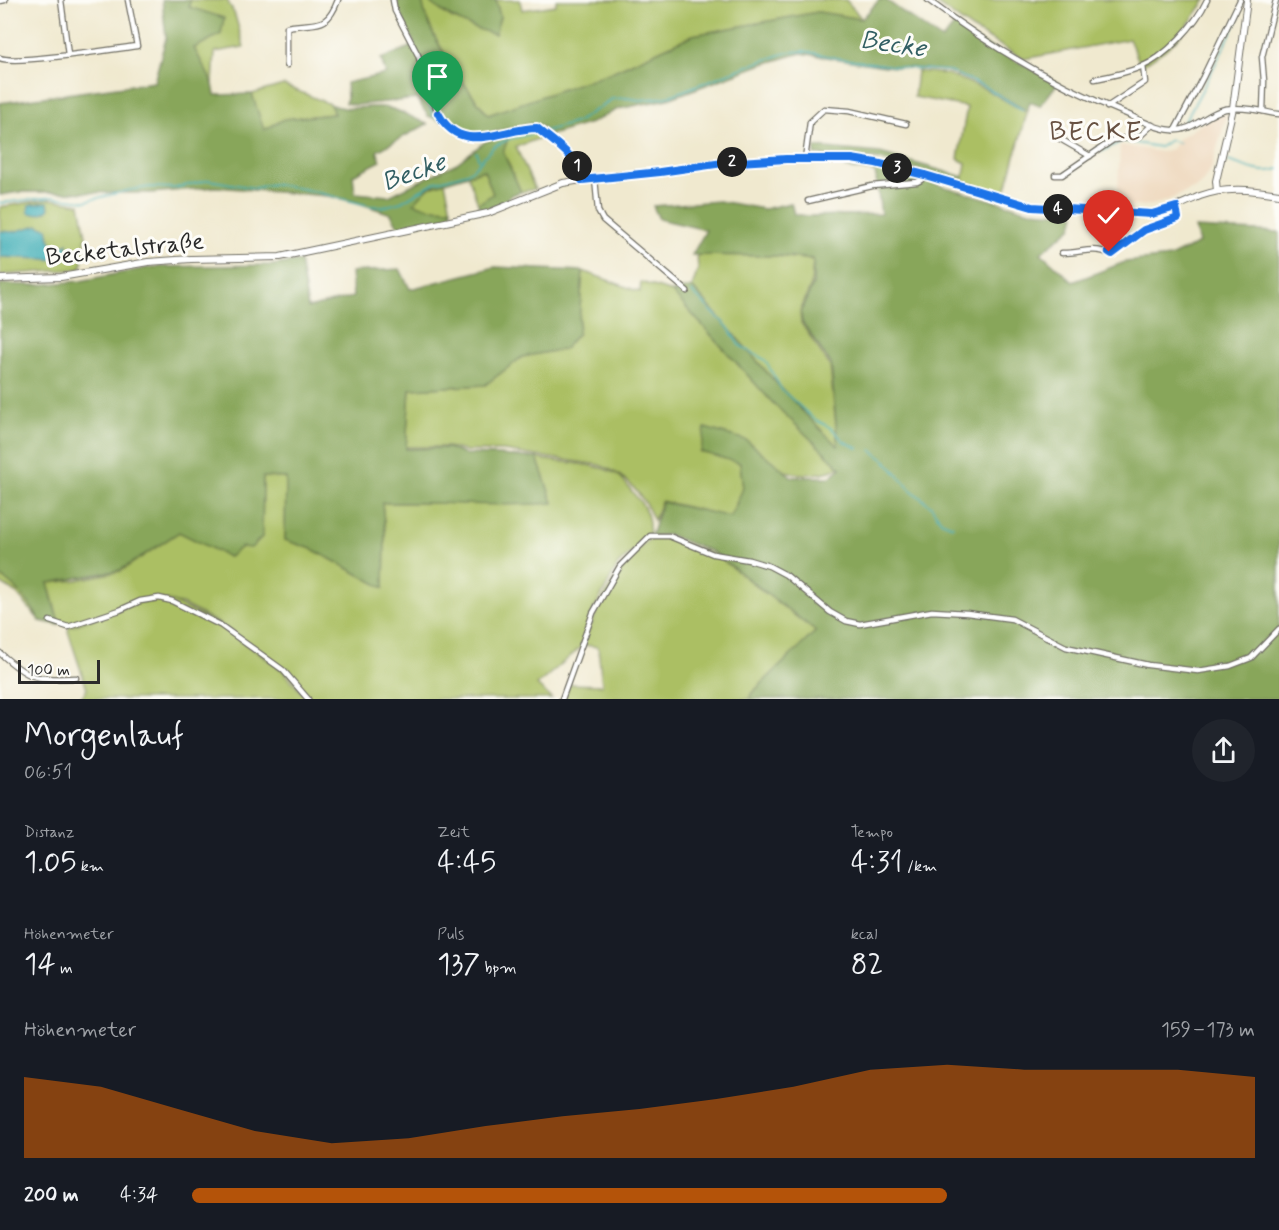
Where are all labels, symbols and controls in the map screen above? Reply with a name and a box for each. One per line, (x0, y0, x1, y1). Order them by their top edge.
water label: Becke (858, 24, 929, 67)
pin (412, 51, 463, 113)
icon: arrive (421, 60, 454, 93)
district label: BECKE (1049, 115, 1143, 150)
water label: Becke (377, 145, 452, 200)
pin: 2 (717, 147, 747, 177)
pin: 1 (562, 151, 592, 181)
text: 2 (728, 151, 736, 172)
pin: 3 (882, 153, 912, 183)
text: 1 (573, 155, 581, 176)
text: 3 (893, 157, 901, 178)
pin (1083, 190, 1134, 252)
pin: 4 (1043, 194, 1073, 224)
text: 4 (1053, 198, 1063, 219)
icon: check (1092, 199, 1125, 232)
street label: Becketalstraße (44, 226, 206, 274)
scale bar (18, 657, 100, 684)
text: 100 m (27, 660, 70, 681)
text: Morgenlauf (24, 714, 184, 758)
button: share (1192, 719, 1255, 782)
text: 06:51 (24, 759, 72, 786)
text: Distanz (24, 822, 74, 843)
text: Zeit (437, 822, 470, 843)
text: Tempo (851, 822, 893, 843)
text: 1.05 (24, 843, 76, 882)
text: 4:45 (437, 843, 496, 882)
text: 4:31 (851, 843, 903, 882)
text: km (76, 856, 104, 877)
text: /km (903, 856, 937, 877)
text: Höhenmeter (24, 924, 114, 945)
text: Puls (437, 924, 464, 945)
text: kcal (851, 924, 878, 945)
text: 14 (24, 945, 56, 984)
text: 137 (437, 945, 480, 984)
text: 82 (851, 945, 883, 984)
text: m (56, 958, 73, 979)
text: bpm (480, 958, 517, 979)
text: Höhenmeter (24, 1017, 136, 1044)
text: 159–173 m (1161, 1017, 1255, 1044)
text: 200 m (24, 1182, 79, 1209)
text: 4:34 (120, 1182, 158, 1209)

